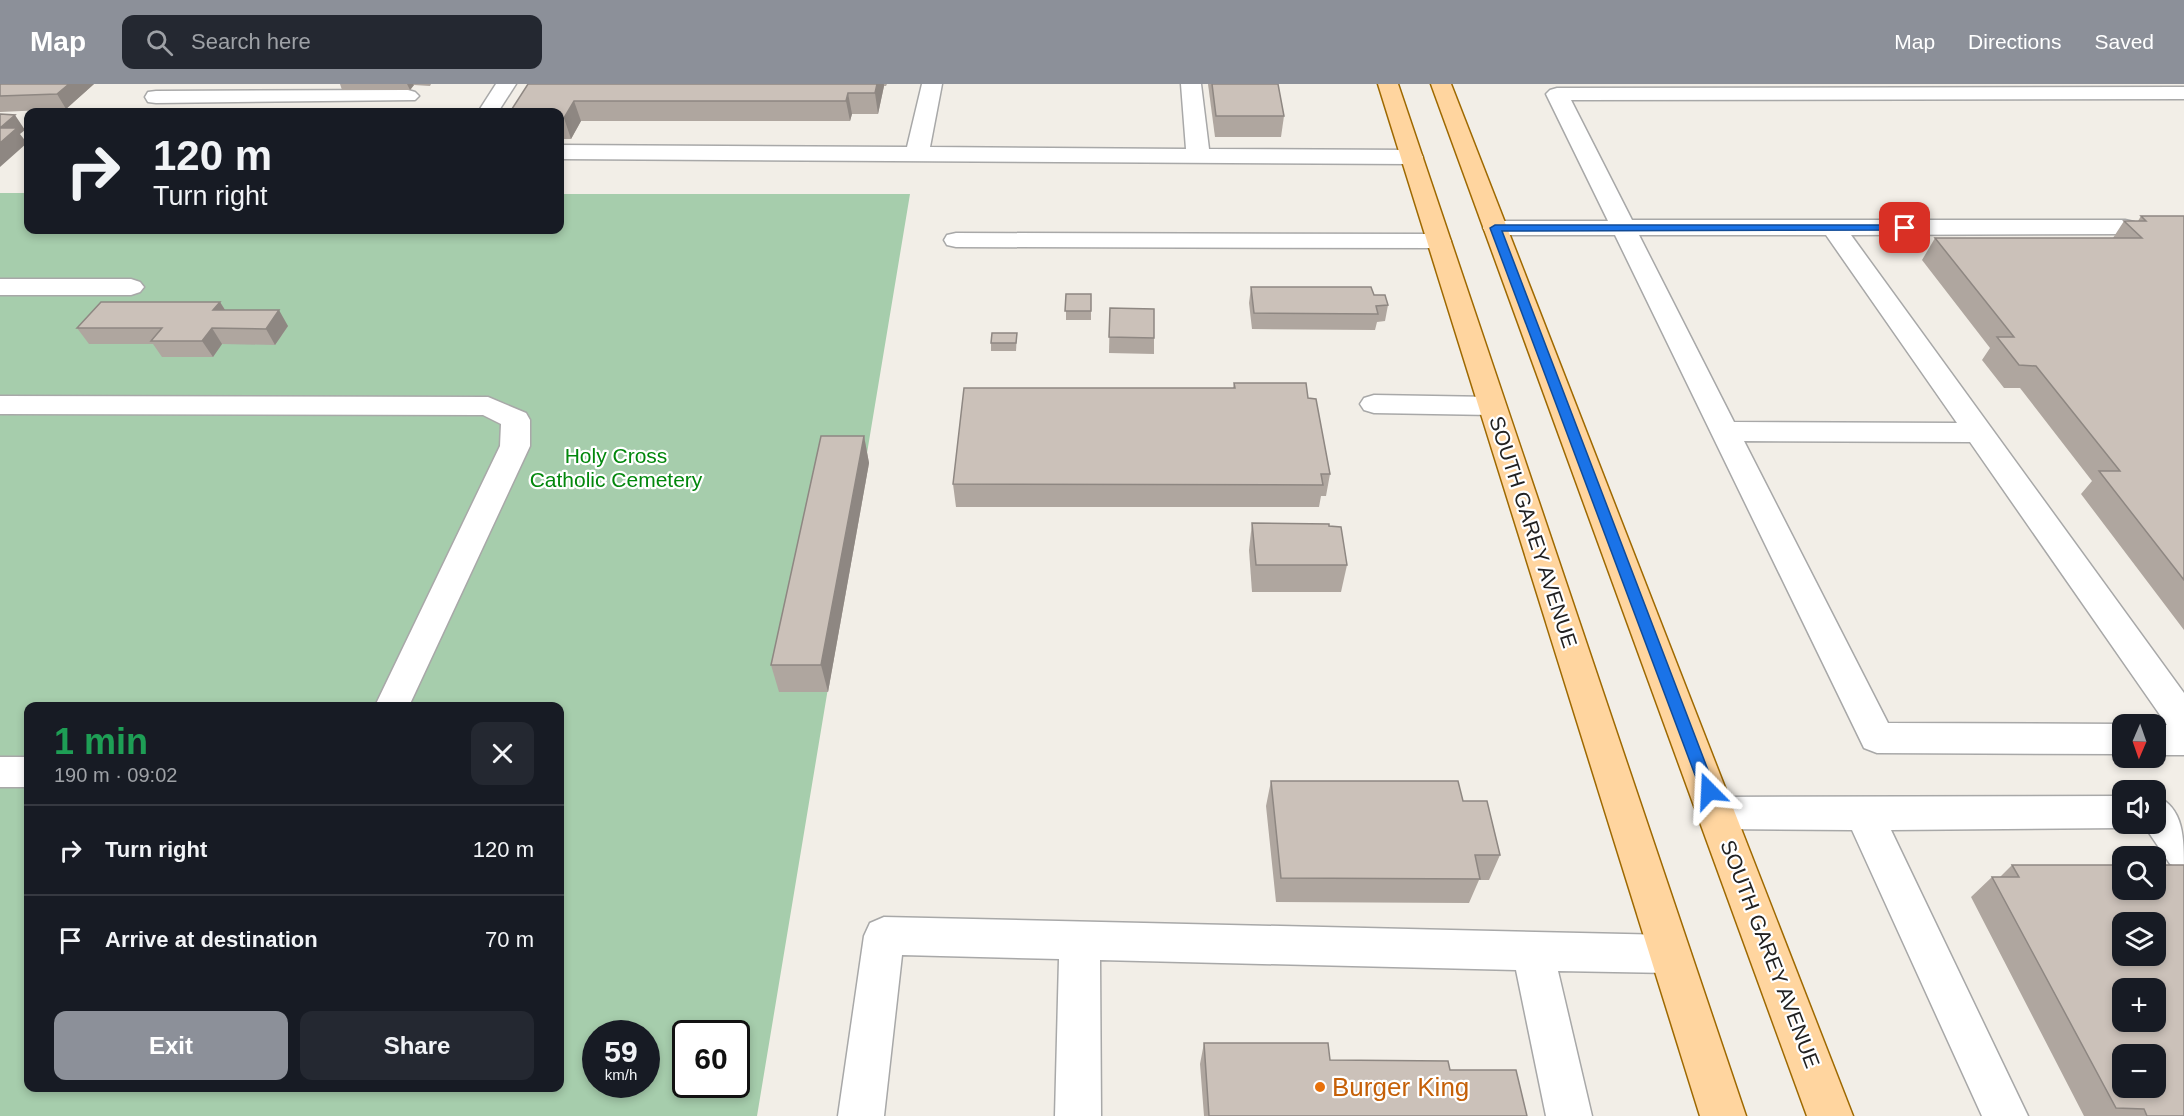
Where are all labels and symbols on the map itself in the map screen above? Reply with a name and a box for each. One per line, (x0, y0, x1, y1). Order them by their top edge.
pin (1879, 202, 1930, 253)
street label: SOUTH GAREY AVENUE (1485, 413, 1582, 650)
park label: Holy Cross Catholic Cemetery (530, 444, 703, 491)
north arrow (2112, 714, 2166, 768)
position arrow (1677, 759, 1741, 823)
street label: SOUTH GAREY AVENUE (1716, 837, 1825, 1071)
speed limit sign: 60 (672, 1020, 750, 1098)
place label: Burger King (1332, 1072, 1469, 1102)
marker: Burger King (1313, 1080, 1327, 1094)

